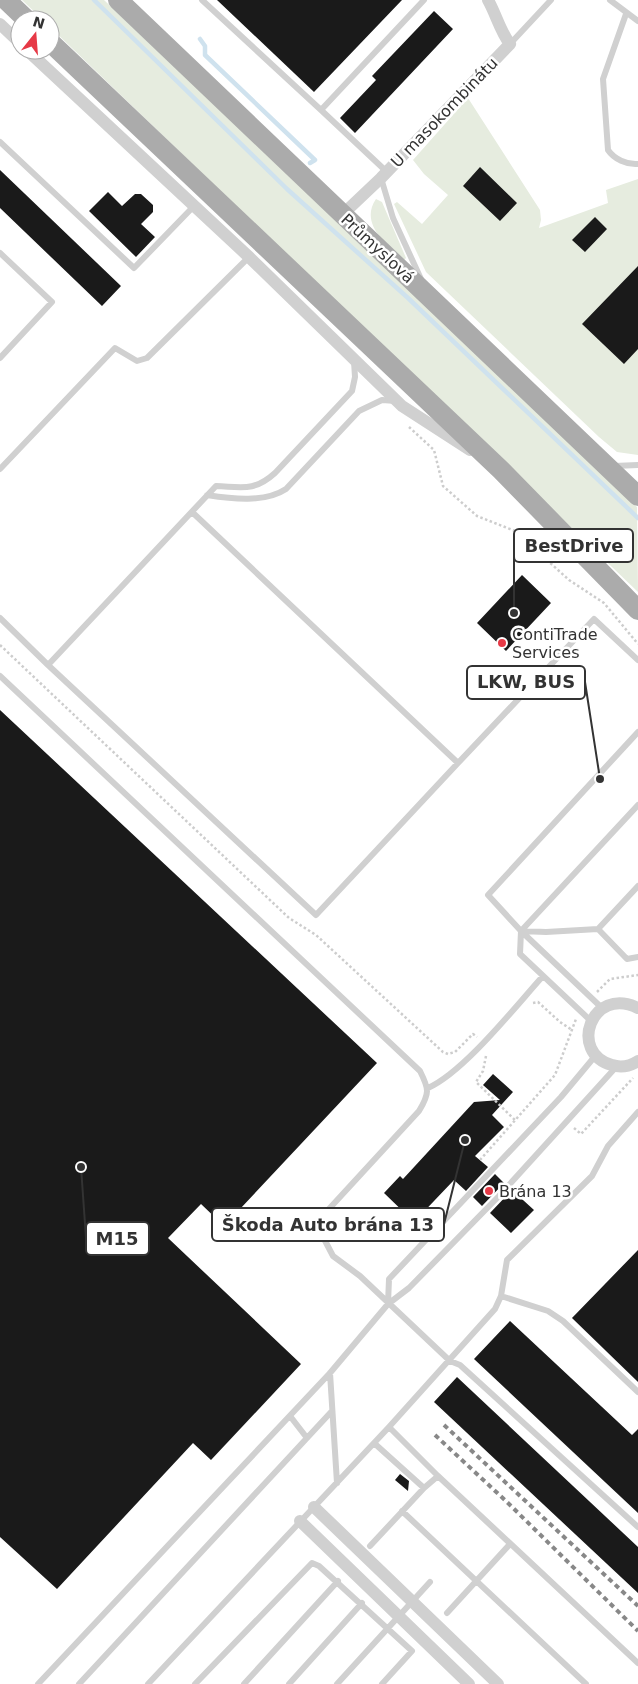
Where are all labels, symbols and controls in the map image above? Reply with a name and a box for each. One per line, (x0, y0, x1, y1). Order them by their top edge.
north arrow (10, 10, 60, 60)
text: N (31, 13, 47, 32)
street label: U masokombinátu (387, 53, 502, 171)
street label: Průmyslová (337, 210, 418, 287)
callout: BestDrive (514, 529, 633, 562)
text: BestDrive (524, 535, 624, 556)
place label: ContiTrade Services (512, 625, 598, 662)
marker: ContiTrade Services (496, 637, 508, 649)
callout: LKW, BUS (467, 666, 585, 699)
text: LKW, BUS (477, 671, 575, 692)
place label: Brána 13 (499, 1182, 572, 1201)
marker: Brána 13 (483, 1185, 495, 1197)
callout: Škoda Auto brána 13 (212, 1208, 444, 1241)
text: Škoda Auto brána 13 (222, 1214, 434, 1235)
callout: M15 (86, 1222, 149, 1255)
text: M15 (96, 1228, 138, 1249)

